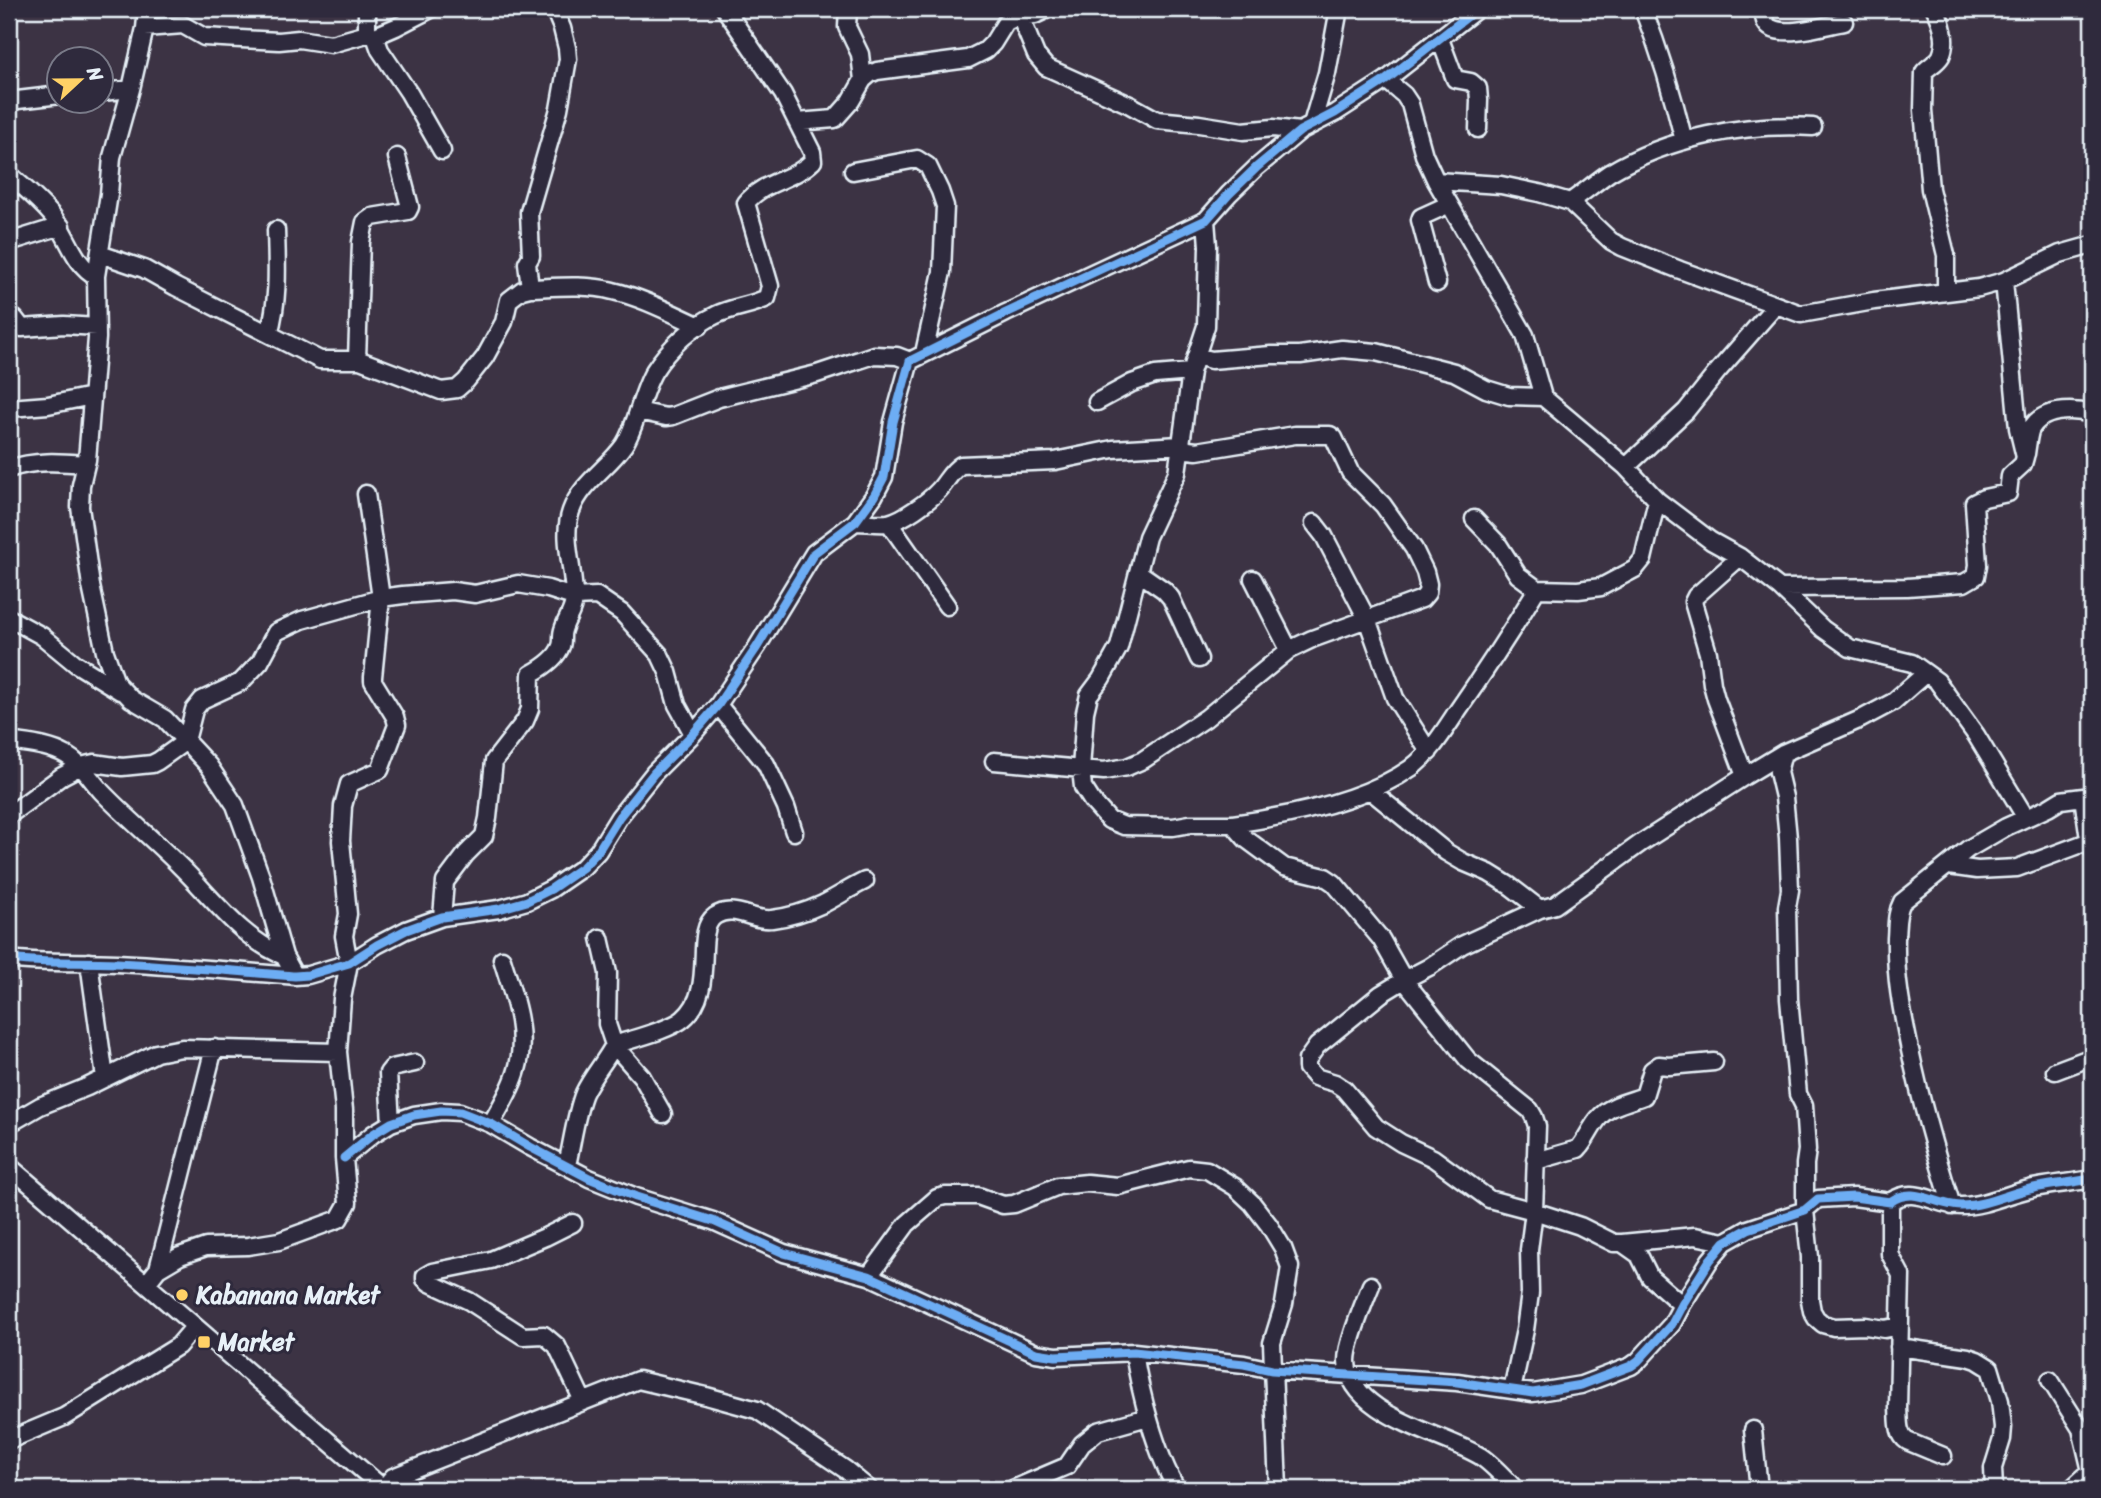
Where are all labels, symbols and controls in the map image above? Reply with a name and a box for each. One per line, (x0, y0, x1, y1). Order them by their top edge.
north arrow (46, 46, 116, 116)
text: N (77, 61, 113, 87)
place label: Kabanana Market (195, 1274, 381, 1316)
marker: Kabanana Market (174, 1287, 190, 1303)
place label: Market (217, 1321, 296, 1363)
marker: Market (196, 1334, 212, 1350)

